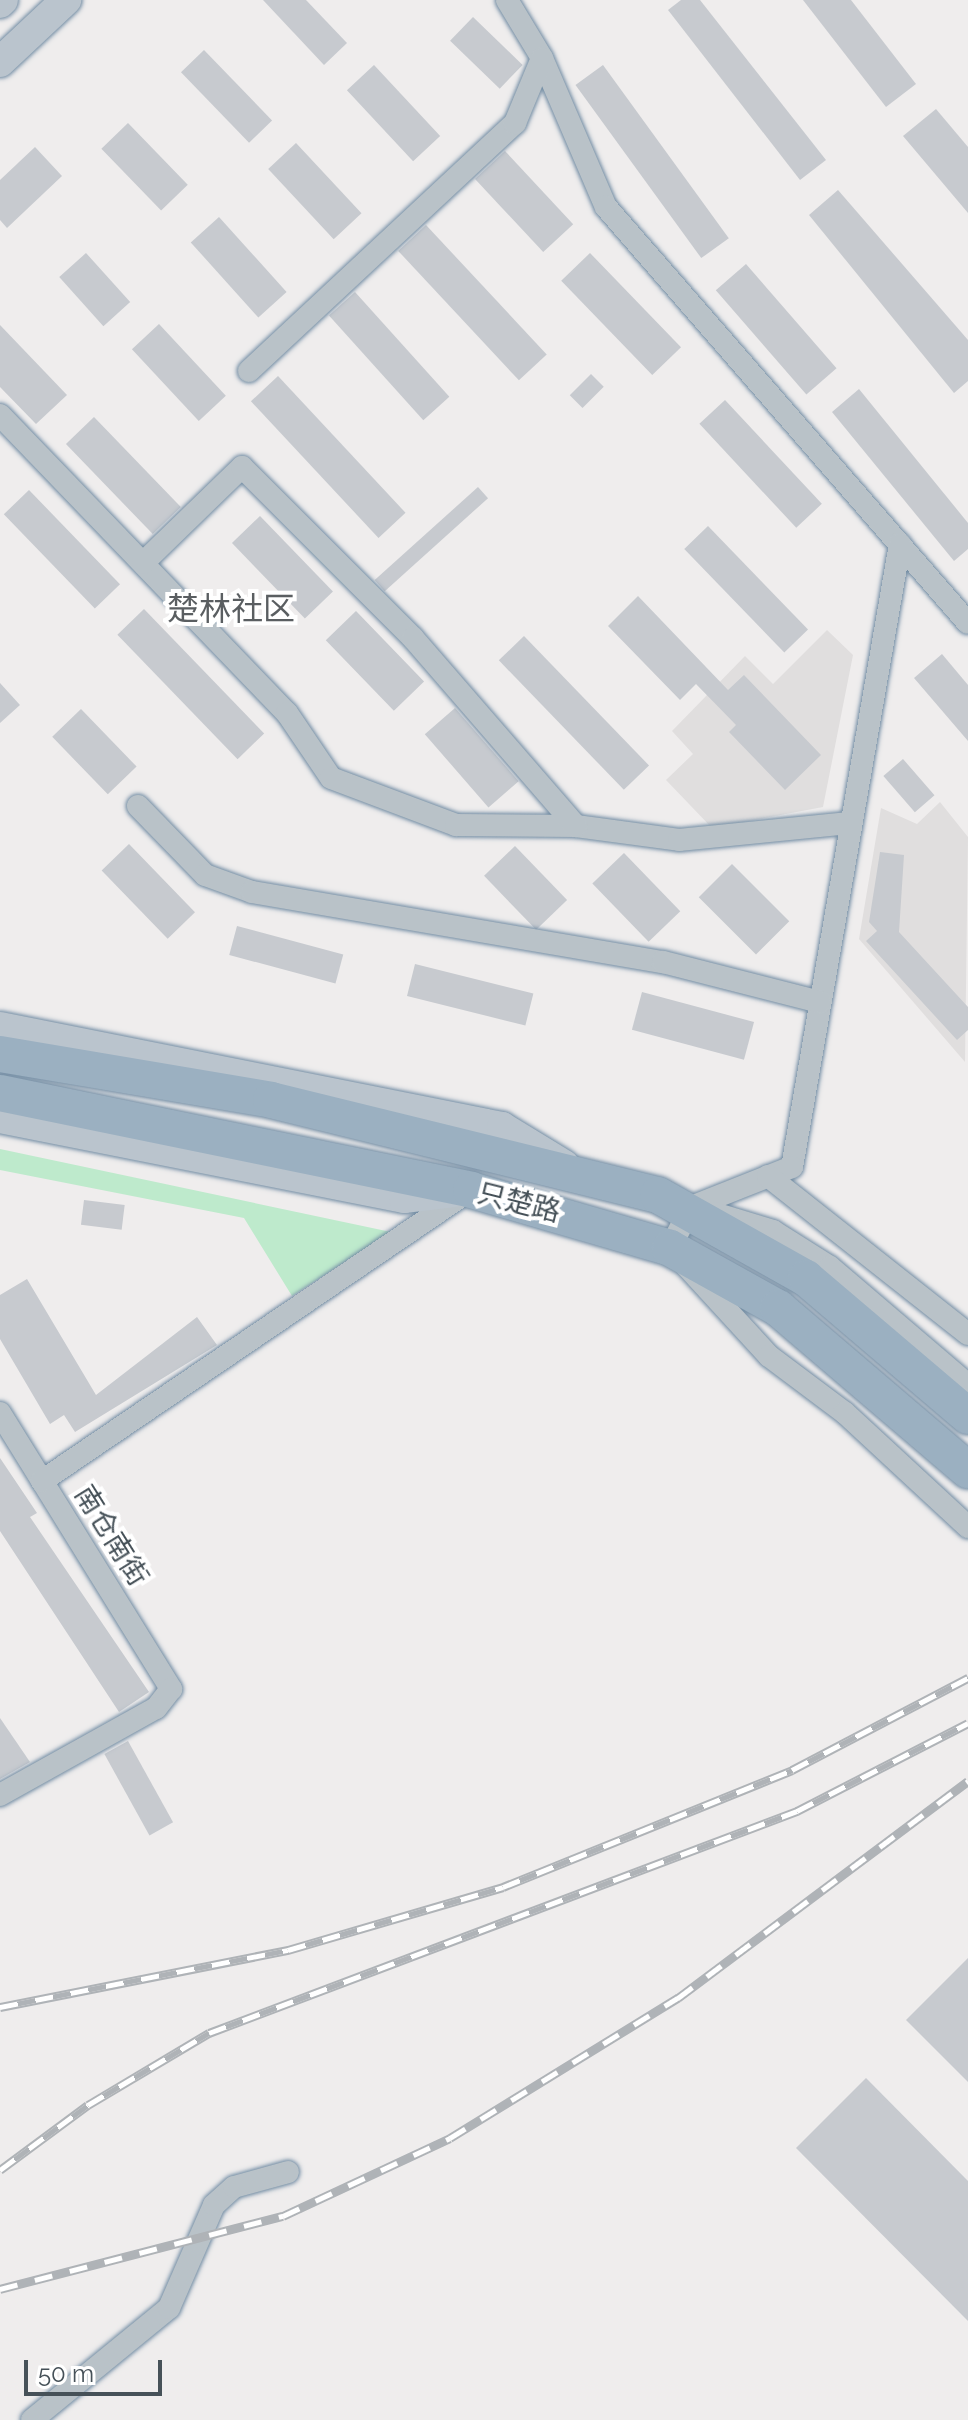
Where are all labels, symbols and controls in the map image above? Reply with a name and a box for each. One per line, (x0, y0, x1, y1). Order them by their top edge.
district label: 楚林社区 (167, 590, 295, 628)
street label: 只楚路 (474, 1177, 564, 1229)
street label: 南仓南街 (67, 1480, 155, 1592)
scale bar (28, 2344, 166, 2394)
text: 50 m (38, 2359, 94, 2388)

